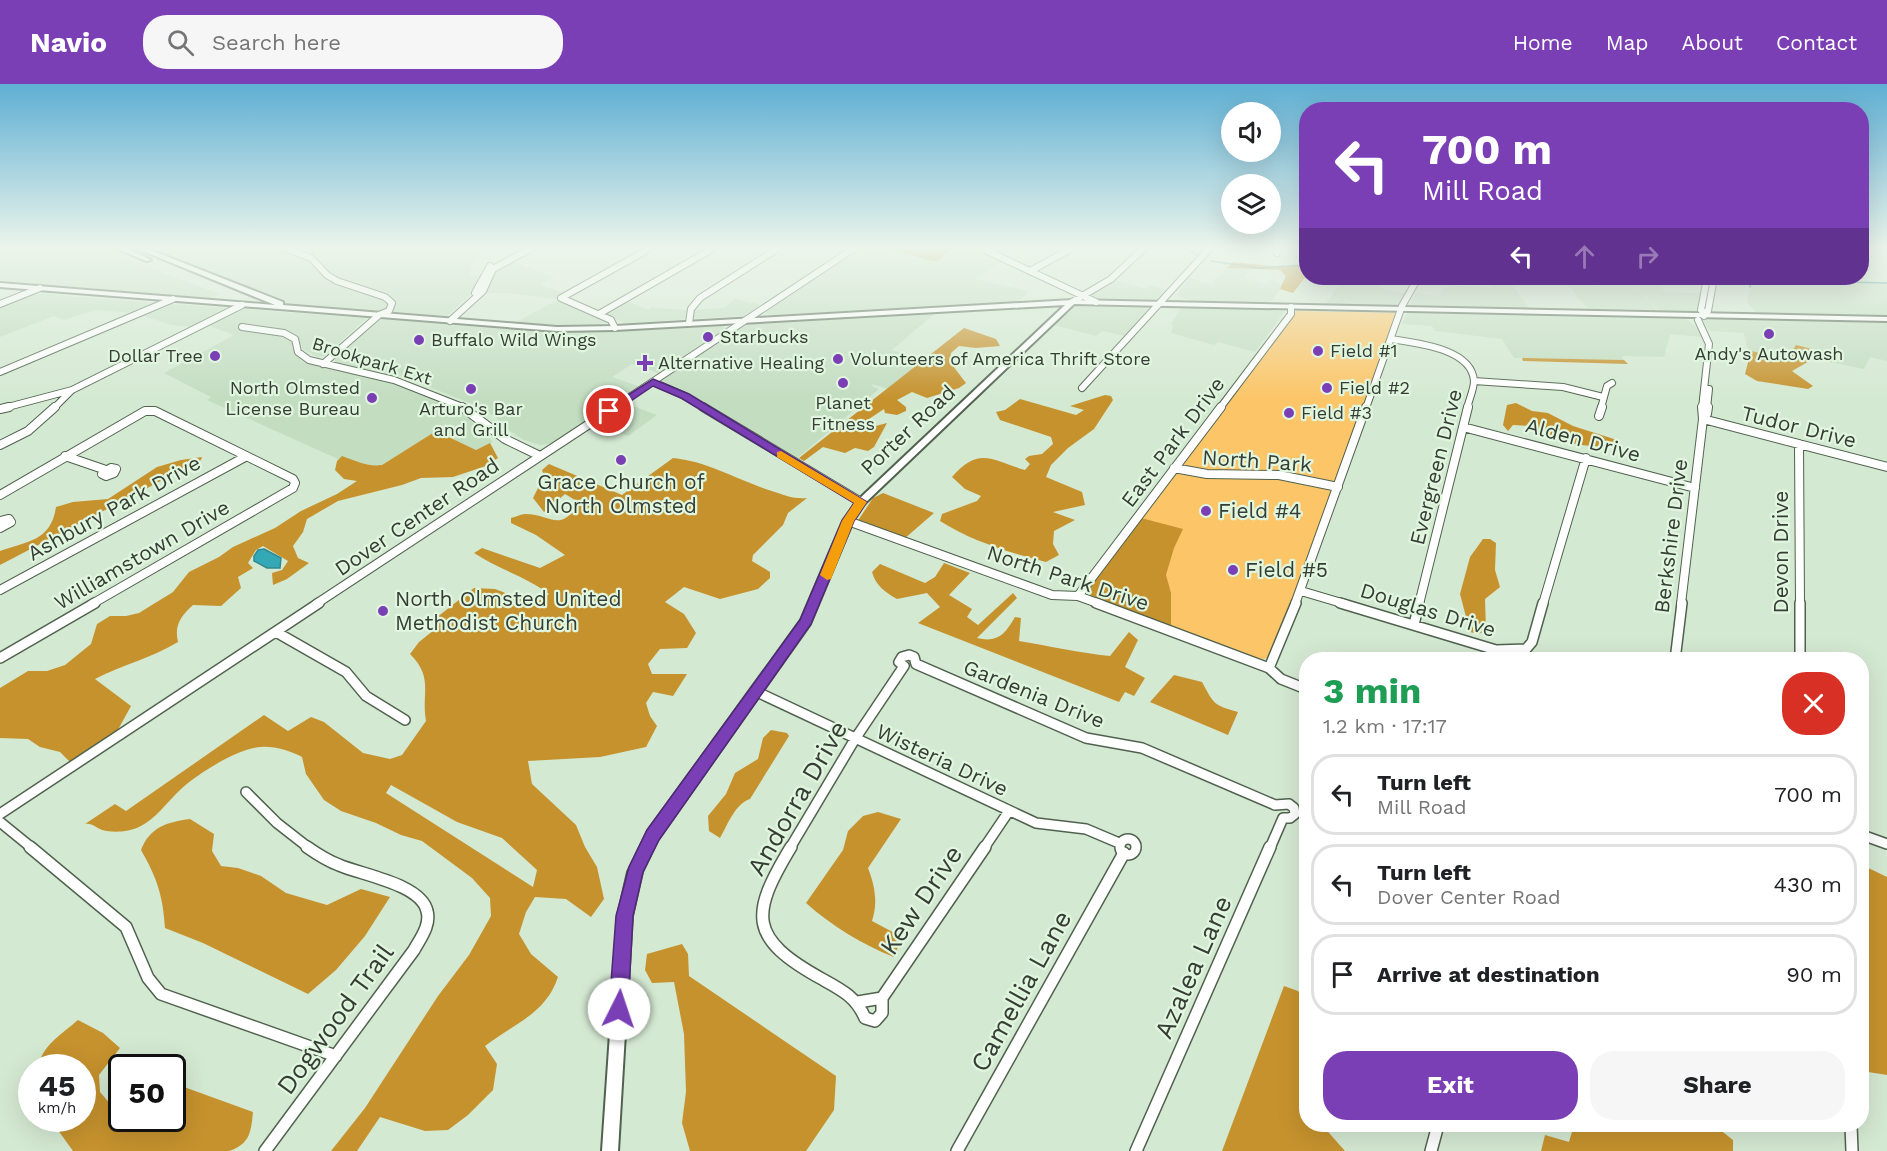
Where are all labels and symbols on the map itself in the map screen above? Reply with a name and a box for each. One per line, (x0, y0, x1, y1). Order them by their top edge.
place label: Starbucks (720, 326, 809, 347)
marker: Andy's Autowash (1762, 327, 1776, 341)
place label: Buffalo Wild Wings (431, 329, 597, 350)
marker: Starbucks (701, 330, 715, 344)
street label: Brookpark Ext (310, 332, 435, 389)
marker: Buffalo Wild Wings (412, 333, 426, 347)
place label: Field #1 (1330, 340, 1398, 361)
place label: Andy's Autowash (1694, 343, 1844, 364)
marker: Field #1 (1311, 344, 1325, 358)
place label: Dollar Tree (108, 345, 203, 366)
place label: Volunteers of America Thrift Store (850, 348, 1151, 369)
marker: Dollar Tree (208, 349, 222, 363)
place label: Alternative Healing (658, 352, 825, 373)
marker: Volunteers of America Thrift Store (831, 352, 845, 366)
marker: Alternative Healing (636, 354, 654, 372)
street label: East Park Drive (1116, 372, 1230, 512)
marker: Planet Fitness (836, 376, 850, 390)
place label: North Olmsted License Bureau (225, 377, 360, 419)
place label: Field #2 (1339, 377, 1410, 398)
street label: Porter Road (855, 379, 960, 480)
marker: Field #2 (1320, 381, 1334, 395)
marker: Arturo's Bar and Grill (464, 382, 478, 396)
pin (583, 385, 634, 436)
street label: Evergreen Drive (1404, 386, 1467, 547)
marker: North Olmsted License Bureau (365, 391, 379, 405)
place label: Planet Fitness (811, 392, 875, 434)
place label: Arturo's Bar and Grill (419, 398, 523, 440)
street label: Tudor Drive (1739, 400, 1859, 453)
place label: Field #3 (1301, 402, 1372, 423)
marker: Field #3 (1282, 406, 1296, 420)
street label: Alden Drive (1523, 412, 1643, 467)
street label: North Park (1201, 444, 1313, 477)
street label: Ashbury Park Drive (23, 450, 205, 566)
street label: Dover Center Road (330, 452, 504, 581)
marker: Grace Church of North Olmsted (614, 453, 628, 467)
street label: Berkshire Drive (1649, 457, 1692, 615)
place label: Grace Church of North Olmsted (537, 469, 705, 518)
street label: Devon Drive (1768, 491, 1793, 613)
street label: Williamstown Drive (50, 494, 234, 615)
place label: Field #4 (1218, 498, 1302, 523)
marker: Field #4 (1199, 504, 1213, 518)
street label: North Park Drive (984, 540, 1152, 616)
place label: Field #5 (1245, 557, 1328, 582)
marker: Field #5 (1226, 563, 1240, 577)
street label: Douglas Drive (1357, 577, 1499, 642)
place label: North Olmsted United Methodist Church (395, 586, 622, 635)
marker: North Olmsted United Methodist Church (376, 604, 390, 618)
street label: Gardenia Drive (960, 654, 1108, 733)
street label: Andorra Drive (741, 715, 853, 881)
street label: Wisteria Drive (872, 718, 1012, 801)
street label: Kew Drive (874, 840, 968, 960)
street label: Azalea Lane (1148, 891, 1238, 1043)
street label: Camellia Lane (964, 905, 1078, 1077)
street label: Dogwood Trail (270, 938, 400, 1100)
position arrow (587, 977, 651, 1041)
speed limit sign: 50 (108, 1054, 186, 1132)

